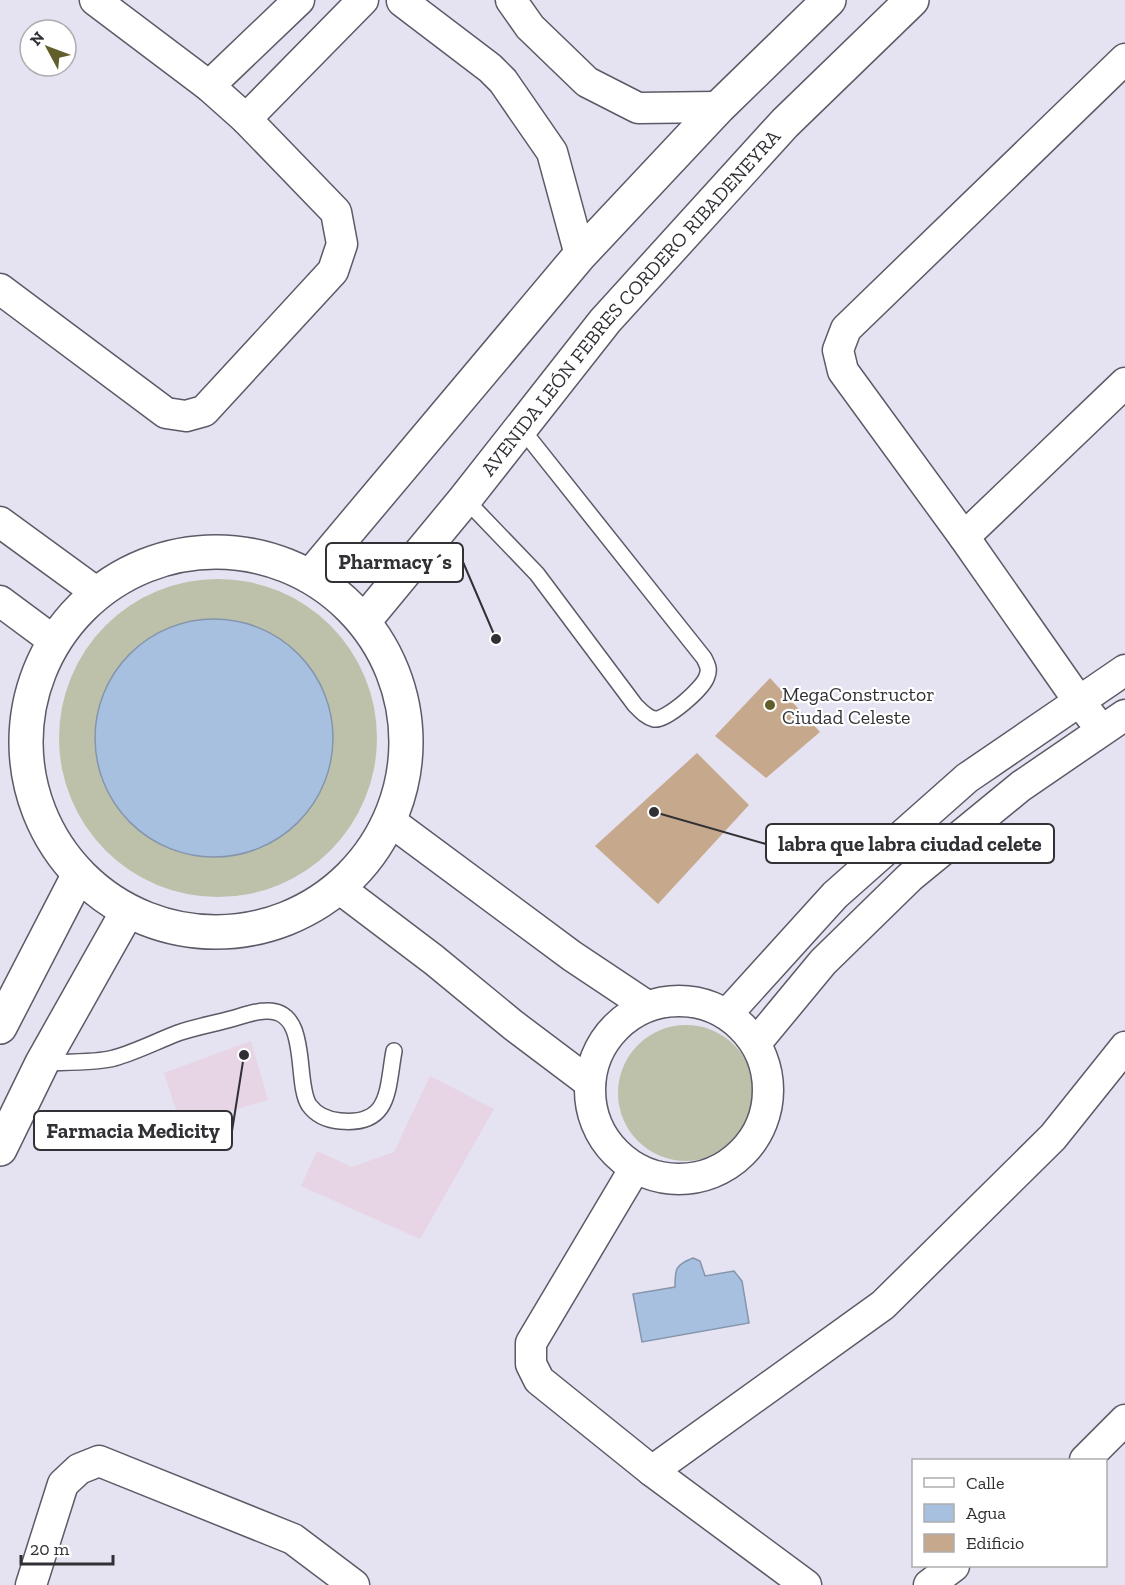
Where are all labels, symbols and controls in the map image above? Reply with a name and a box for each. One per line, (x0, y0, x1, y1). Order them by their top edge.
north arrow (18, 18, 78, 78)
text: N (26, 28, 48, 49)
street label: AVENIDA LEÓN FEBRES CORDERO RIBADENEYRA (476, 124, 786, 481)
callout: Pharmacy´s (326, 543, 463, 582)
text: Pharmacy´s (338, 549, 452, 574)
place label: MegaConstructor Ciudad Celeste (782, 682, 935, 729)
marker: MegaConstructor Ciudad Celeste (763, 698, 777, 712)
callout: labra que labra ciudad celete (766, 824, 1054, 863)
text: labra que labra ciudad celete (778, 831, 1042, 856)
callout: Farmacia Medicity (34, 1111, 232, 1150)
text: Farmacia Medicity (46, 1118, 220, 1143)
legend (912, 1459, 1107, 1567)
text: Calle (966, 1472, 1004, 1494)
text: Agua (966, 1502, 1006, 1524)
scale bar (21, 1528, 112, 1566)
text: Edificio (966, 1532, 1024, 1554)
text: 20 m (30, 1538, 70, 1560)

